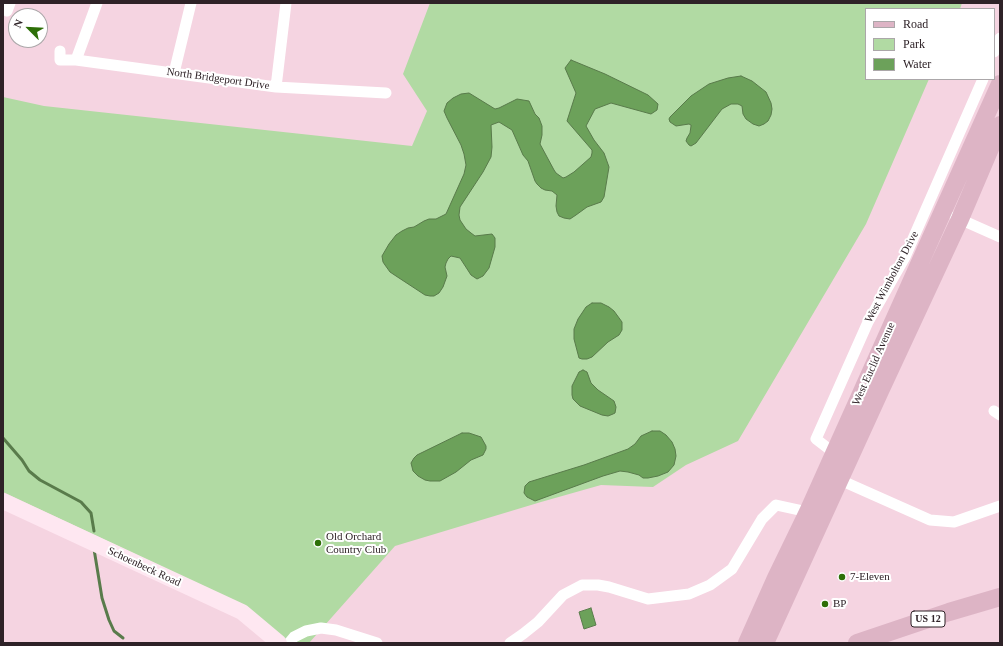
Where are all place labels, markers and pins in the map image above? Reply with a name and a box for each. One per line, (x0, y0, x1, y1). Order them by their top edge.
place label: Old Orchard Country Club (326, 530, 386, 556)
marker: Old Orchard Country Club (313, 538, 323, 548)
place label: 7-Eleven (850, 570, 890, 584)
marker: 7-Eleven (837, 572, 847, 582)
place label: BP (833, 597, 846, 611)
marker: BP (820, 599, 830, 609)

